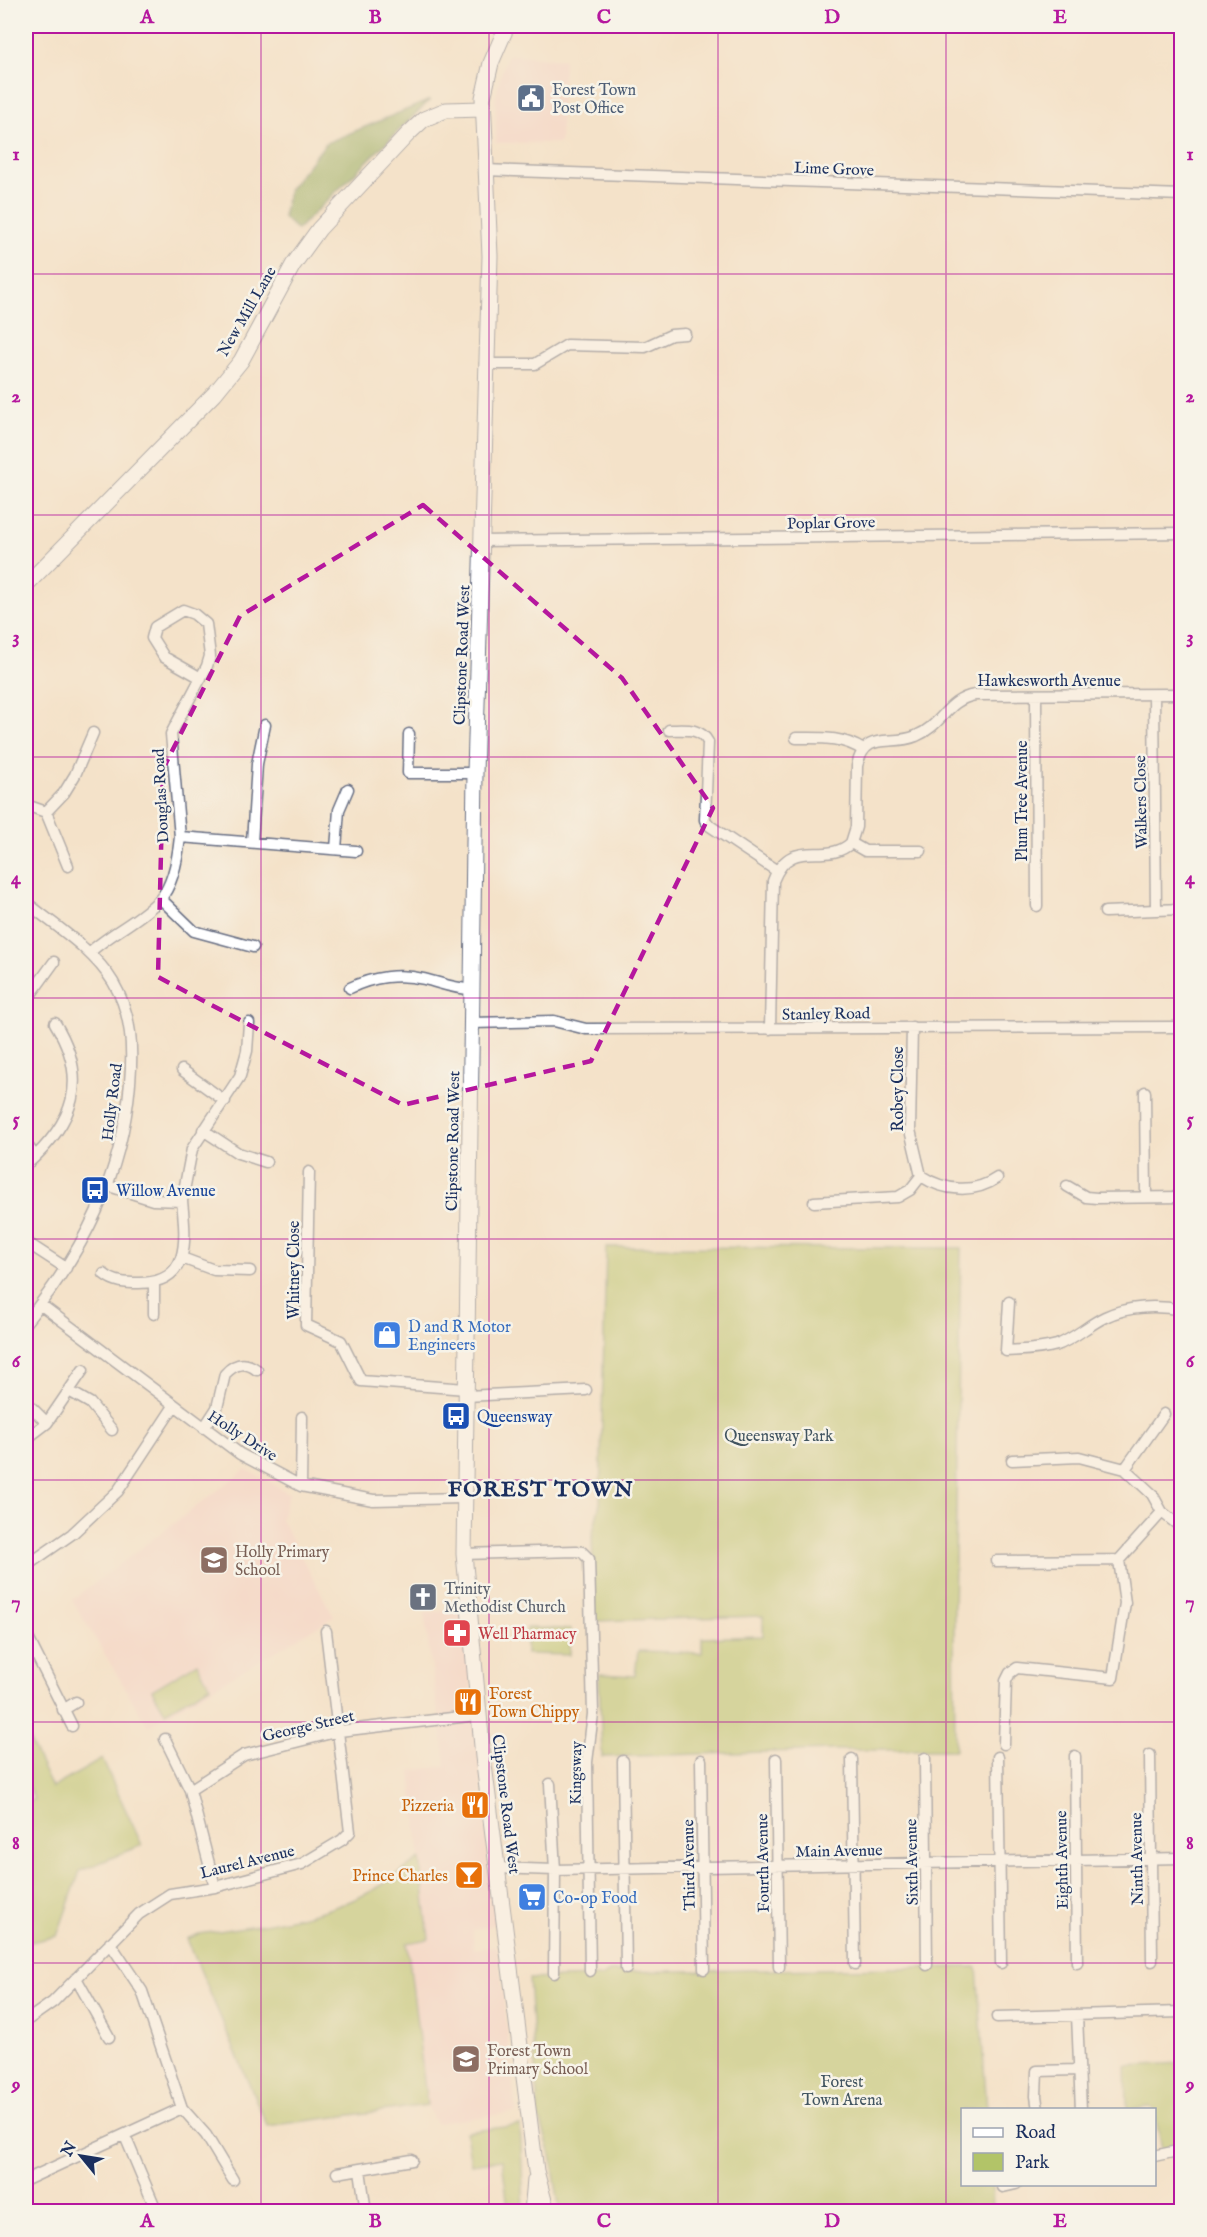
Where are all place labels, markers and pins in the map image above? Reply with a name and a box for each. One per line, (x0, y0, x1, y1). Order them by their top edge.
place label: Forest Town Post Office (552, 81, 637, 119)
public building icon: Forest Town Post Office (515, 82, 547, 114)
bus stop icon: Willow Avenue (79, 1174, 111, 1206)
place label: Willow Avenue (116, 1182, 216, 1202)
place label: D and R Motor Engineers (408, 1318, 511, 1356)
shop icon: D and R Motor Engineers (371, 1319, 403, 1351)
bus stop icon: Queensway (440, 1400, 472, 1432)
place label: Queensway (477, 1408, 553, 1428)
place label: Holly Primary School (235, 1543, 330, 1581)
school or university icon: Holly Primary School (198, 1544, 230, 1576)
place label: Trinity Methodist Church (444, 1580, 566, 1618)
church icon: Trinity Methodist Church (407, 1581, 439, 1613)
pharmacy icon: Well Pharmacy (441, 1617, 473, 1649)
place label: Well Pharmacy (478, 1625, 577, 1645)
place label: Forest Town Chippy (489, 1685, 580, 1723)
restaurant icon: Forest Town Chippy (452, 1686, 484, 1718)
restaurant icon: Pizzeria (459, 1789, 491, 1821)
place label: Pizzeria (401, 1797, 454, 1817)
bar icon: Prince Charles (453, 1859, 485, 1891)
place label: Prince Charles (352, 1867, 448, 1887)
supermarket icon: Co-op Food (516, 1881, 548, 1913)
place label: Co-op Food (553, 1889, 638, 1909)
place label: Forest Town Primary School (487, 2042, 589, 2080)
school or university icon: Forest Town Primary School (450, 2043, 482, 2075)

